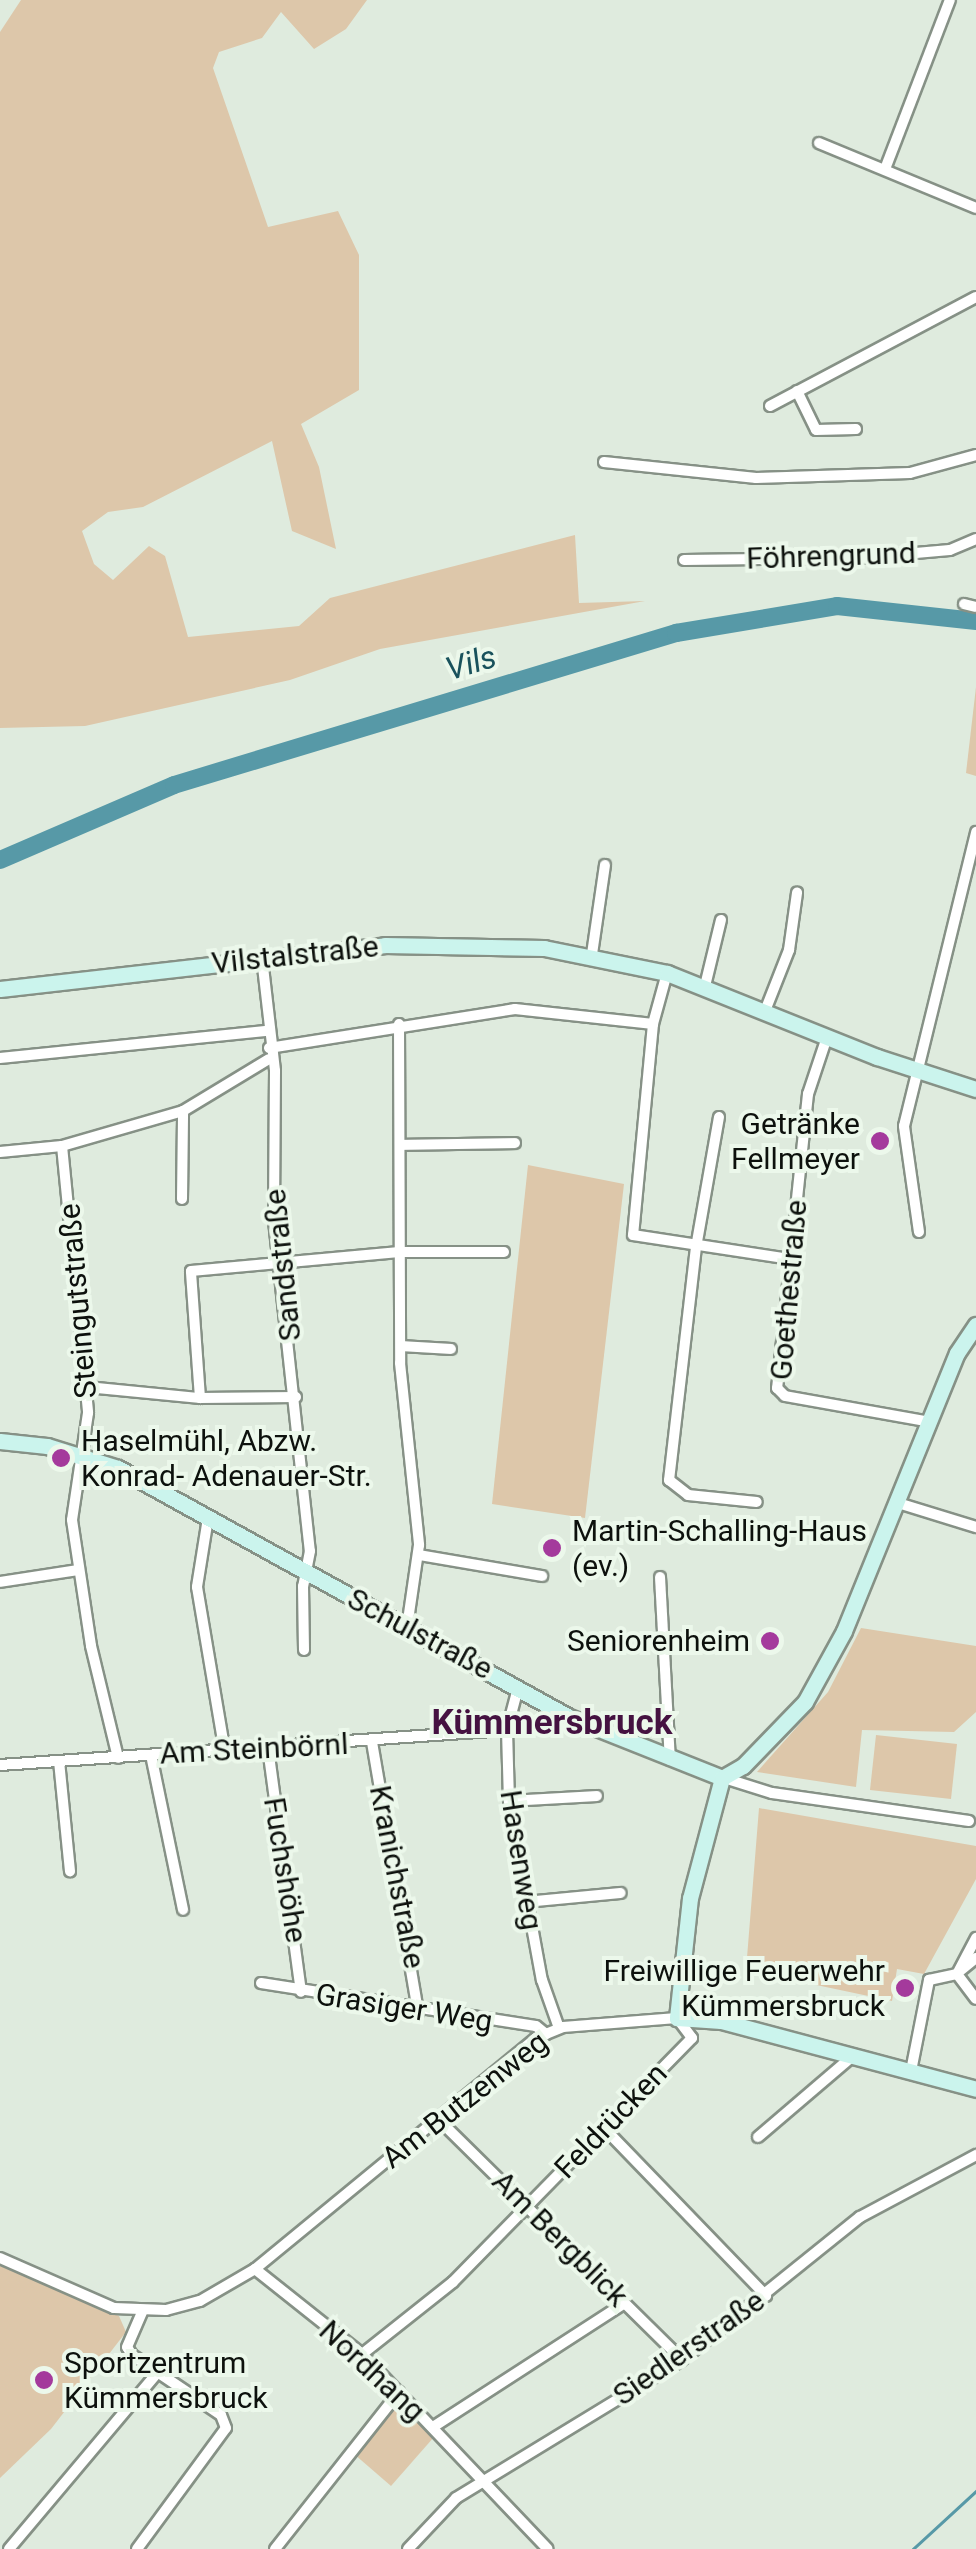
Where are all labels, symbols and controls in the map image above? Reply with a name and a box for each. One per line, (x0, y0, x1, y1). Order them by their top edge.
street label: Föhrengrund (746, 535, 916, 577)
water label: Vils (441, 637, 501, 689)
street label: Vilstalstraße (210, 928, 380, 982)
place label: Getränke Fellmeyer (731, 1106, 860, 1176)
marker: Getränke Fellmeyer (869, 1130, 891, 1152)
street label: Sandstraße (257, 1187, 309, 1343)
street label: Goethestraße (763, 1198, 815, 1382)
street label: Steingutstraße (52, 1202, 104, 1400)
place label: Haselmühl, Abzw. Konrad- Adenauer-Str. (81, 1423, 372, 1494)
marker: Haselmühl, Abzw. Konrad- Adenauer-Str. (50, 1447, 72, 1469)
place label: Martin-Schalling-Haus (ev.) (572, 1513, 867, 1584)
marker: Martin-Schalling-Haus (ev.) (541, 1537, 563, 1559)
street label: Schulstraße (341, 1581, 499, 1687)
place label: Seniorenheim (567, 1623, 750, 1659)
marker: Seniorenheim (759, 1630, 781, 1652)
district label: Kümmersbruck (432, 1702, 672, 1744)
street label: Am Steinbörnl (159, 1726, 349, 1772)
street label: Kranichstraße (362, 1782, 432, 1972)
street label: Hasenweg (492, 1788, 550, 1932)
street label: Fuchshöhe (256, 1795, 314, 1945)
place label: Freiwillige Feuerwehr Kümmersbruck (604, 1953, 885, 2024)
street label: Grasiger Weg (313, 1976, 495, 2040)
marker: Freiwillige Feuerwehr Kümmersbruck (894, 1977, 916, 1999)
street label: Am Butzenweg (375, 2024, 555, 2176)
street label: Feldrücken (547, 2056, 675, 2186)
street label: Am Bergblick (485, 2164, 635, 2314)
street label: Siedlerstraße (606, 2283, 772, 2413)
street label: Nordhang (312, 2313, 432, 2429)
place label: Sportzentrum Kümmersbruck (64, 2345, 268, 2416)
marker: Sportzentrum Kümmersbruck (33, 2369, 55, 2391)

